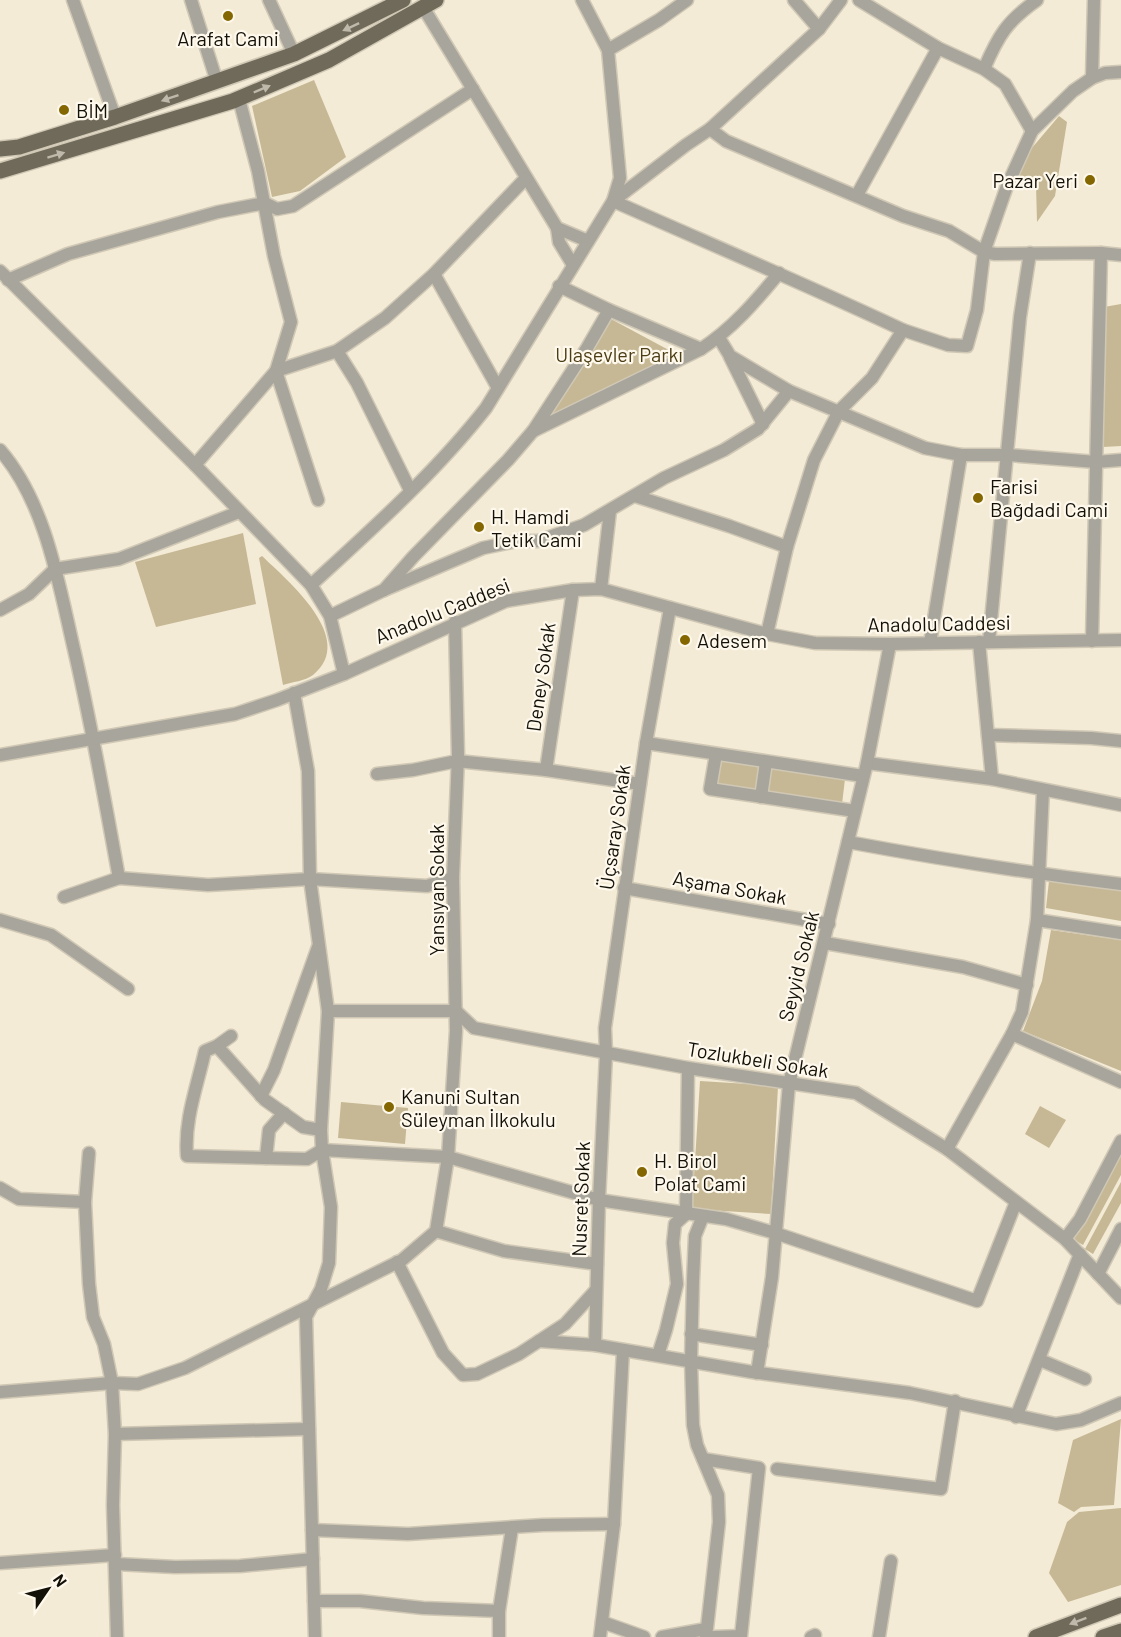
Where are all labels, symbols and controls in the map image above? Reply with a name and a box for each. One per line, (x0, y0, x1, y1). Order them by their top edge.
marker: Arafat Cami (221, 9, 235, 23)
one-way arrow (342, 22, 359, 31)
place label: Arafat Cami (177, 26, 279, 50)
one-way arrow (253, 84, 271, 94)
one-way arrow (160, 94, 178, 104)
place label: BİM (76, 98, 108, 122)
marker: BİM (57, 103, 71, 117)
one-way arrow (47, 150, 65, 159)
place label: Pazar Yeri (992, 168, 1078, 192)
marker: Pazar Yeri (1083, 173, 1097, 187)
park label: Ulaşevler Parkı (555, 342, 683, 366)
place label: Farisi Bağdadi Cami (990, 474, 1108, 521)
marker: Farisi Bağdadi Cami (971, 491, 985, 505)
place label: H. Hamdi Tetik Cami (491, 504, 582, 551)
marker: H. Hamdi Tetik Cami (472, 520, 486, 534)
street label: Anadolu Caddesi (371, 572, 513, 648)
street label: Anadolu Caddesi (867, 610, 1011, 636)
street label: Deney Sokak (520, 621, 560, 733)
place label: Adesem (697, 628, 767, 652)
marker: Adesem (678, 633, 692, 647)
street label: Üçsaray Sokak (593, 763, 635, 891)
street label: Yansıyan Sokak (424, 824, 448, 956)
street label: Aşama Sokak (671, 865, 789, 909)
street label: Seyyid Sokak (773, 908, 823, 1024)
street label: Tozlukbeli Sokak (686, 1036, 830, 1082)
place label: Kanuni Sultan Süleyman İlkokulu (401, 1084, 556, 1131)
marker: Kanuni Sultan Süleyman İlkokulu (382, 1100, 396, 1114)
street label: Nusret Sokak (566, 1141, 594, 1257)
place label: H. Birol Polat Cami (654, 1148, 746, 1195)
marker: H. Birol Polat Cami (635, 1165, 649, 1179)
north arrow (18, 1559, 78, 1619)
text: N (50, 1570, 72, 1590)
one-way arrow (1069, 1616, 1087, 1626)

